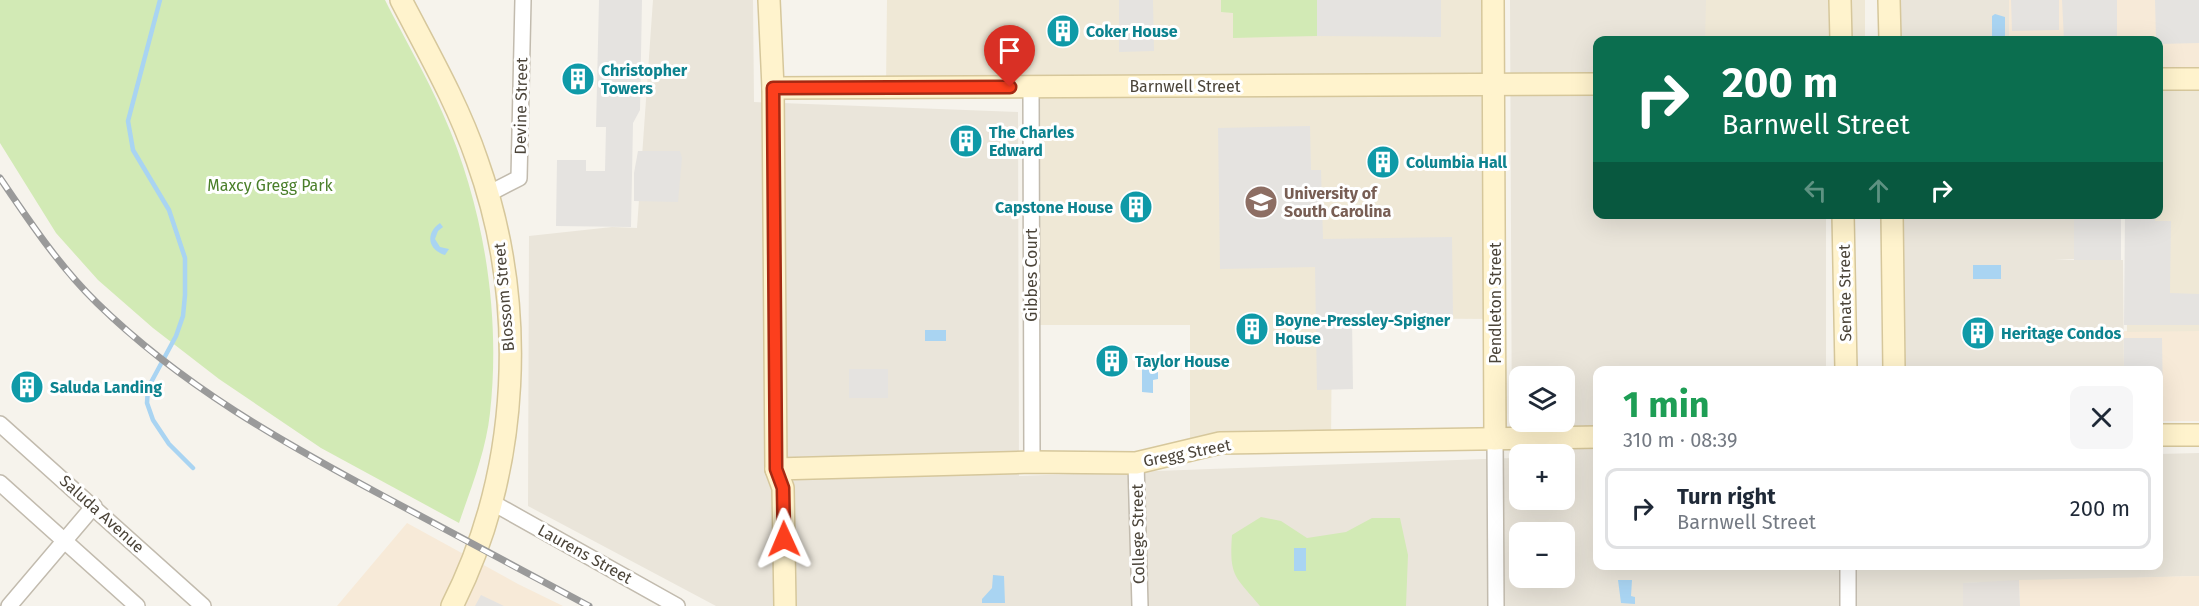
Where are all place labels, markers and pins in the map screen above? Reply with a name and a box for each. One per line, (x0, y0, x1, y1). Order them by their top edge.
building icon: Coker House (1045, 13, 1081, 49)
place label: Coker House (1086, 22, 1178, 41)
pin (984, 25, 1035, 87)
building icon: Christopher Towers (560, 61, 596, 97)
place label: Christopher Towers (601, 61, 688, 98)
building icon: The Charles Edward (948, 123, 984, 159)
place label: The Charles Edward (989, 123, 1074, 160)
building icon: Columbia Hall (1365, 144, 1401, 180)
place label: Columbia Hall (1406, 153, 1507, 172)
school or university icon: University of South Carolina (1243, 184, 1279, 220)
place label: University of South Carolina (1284, 184, 1391, 221)
building icon: Capstone House (1118, 189, 1154, 225)
place label: Capstone House (995, 198, 1113, 217)
building icon: Boyne-Pressley-Spigner House (1234, 311, 1270, 347)
place label: Boyne-Pressley-Spigner House (1275, 311, 1451, 348)
building icon: Heritage Condos (1960, 315, 1996, 351)
place label: Heritage Condos (2001, 324, 2121, 343)
building icon: Taylor House (1094, 343, 1130, 379)
place label: Taylor House (1135, 352, 1230, 371)
building icon: Saluda Landing (9, 369, 45, 405)
place label: Saluda Landing (50, 378, 162, 397)

